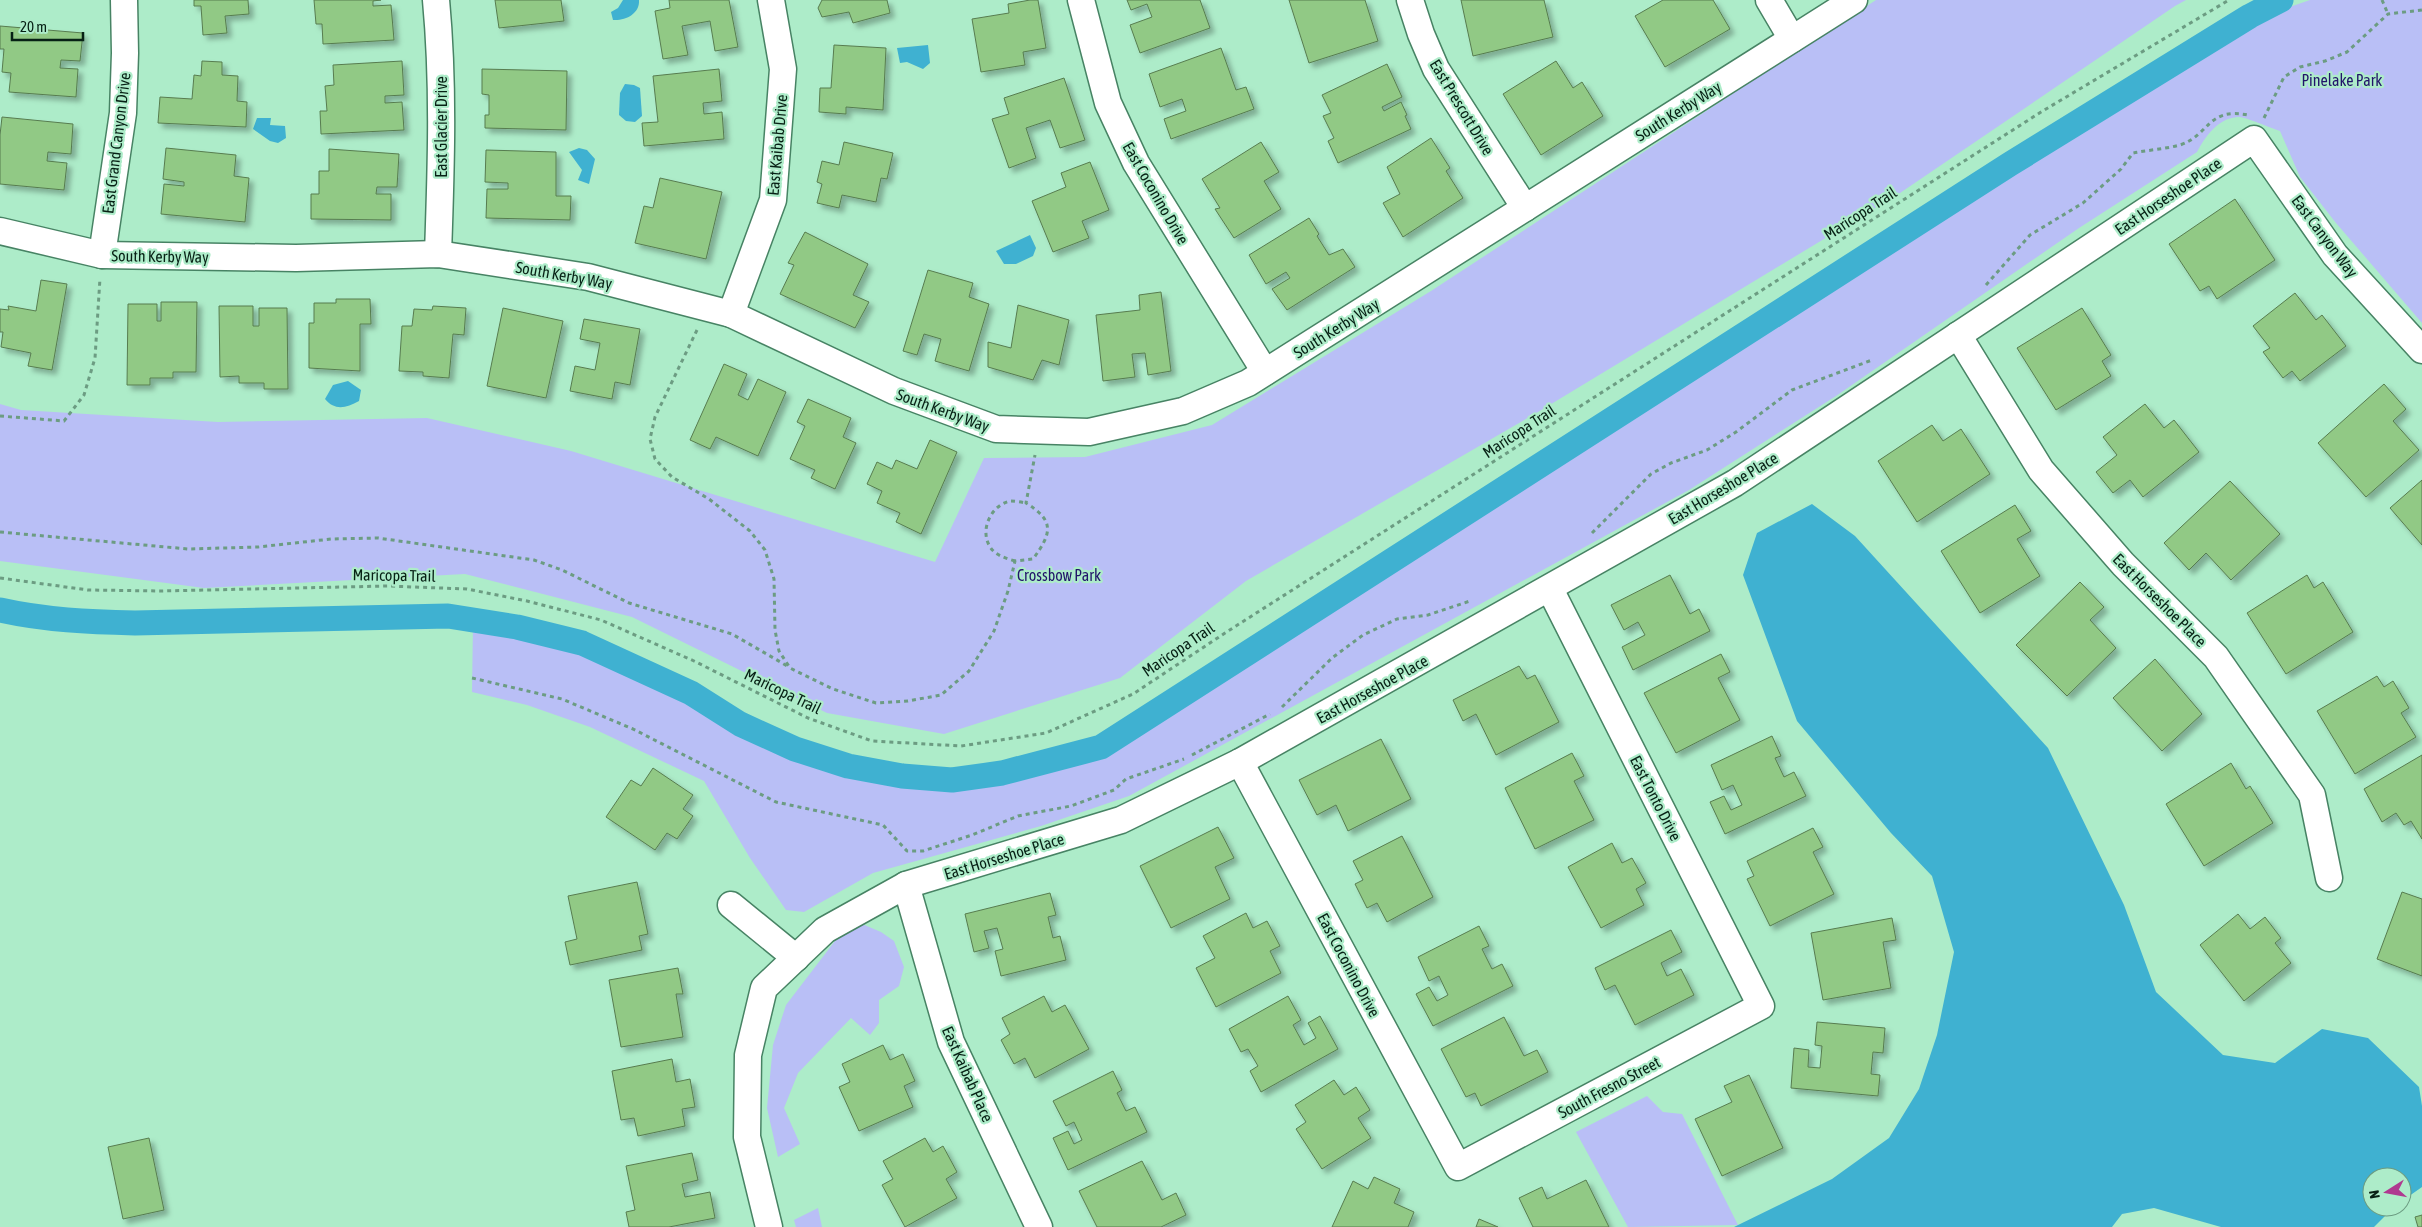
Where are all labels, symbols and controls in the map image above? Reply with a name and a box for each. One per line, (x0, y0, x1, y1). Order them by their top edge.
scale bar (12, 10, 84, 42)
text: 20 m (20, 18, 47, 35)
street label: East Prescott Drive (1426, 56, 1498, 158)
street label: East Grand Canyon Drive (98, 71, 135, 215)
park label: Pinelake Park (2302, 71, 2382, 89)
street label: East Glacier Drive (432, 76, 450, 178)
street label: South Kerby Way (1632, 77, 1725, 145)
street label: East Kaibab Drive (764, 94, 790, 196)
street label: East Coconino Drive (1119, 139, 1193, 247)
street label: East Horseshoe Place (2111, 154, 2225, 238)
street label: Maricopa Trail (1820, 182, 1901, 244)
street label: East Canyon Way (2287, 191, 2362, 282)
street label: South Kerby Way (111, 246, 209, 267)
street label: South Kerby Way (514, 258, 614, 293)
street label: South Kerby Way (1290, 294, 1383, 362)
street label: South Kerby Way (894, 385, 992, 436)
street label: Maricopa Trail (1479, 400, 1560, 462)
street label: East Horseshoe Place (1665, 448, 1781, 528)
street label: East Horseshoe Place (2110, 550, 2210, 650)
street label: Maricopa Trail (352, 565, 436, 586)
park label: Crossbow Park (1017, 566, 1101, 584)
street label: Maricopa Trail (1139, 618, 1219, 681)
street label: East Horseshoe Place (1313, 651, 1431, 727)
street label: Maricopa Trail (741, 665, 825, 719)
street label: East Tonto Drive (1627, 752, 1685, 844)
street label: East Horseshoe Place (942, 829, 1066, 883)
street label: East Coconino Drive (1314, 910, 1384, 1020)
street label: East Kaibab Place (939, 1023, 997, 1125)
street label: South Fresno Street (1555, 1052, 1663, 1121)
north arrow (2362, 1167, 2412, 1217)
text: N (2366, 1189, 2383, 1200)

